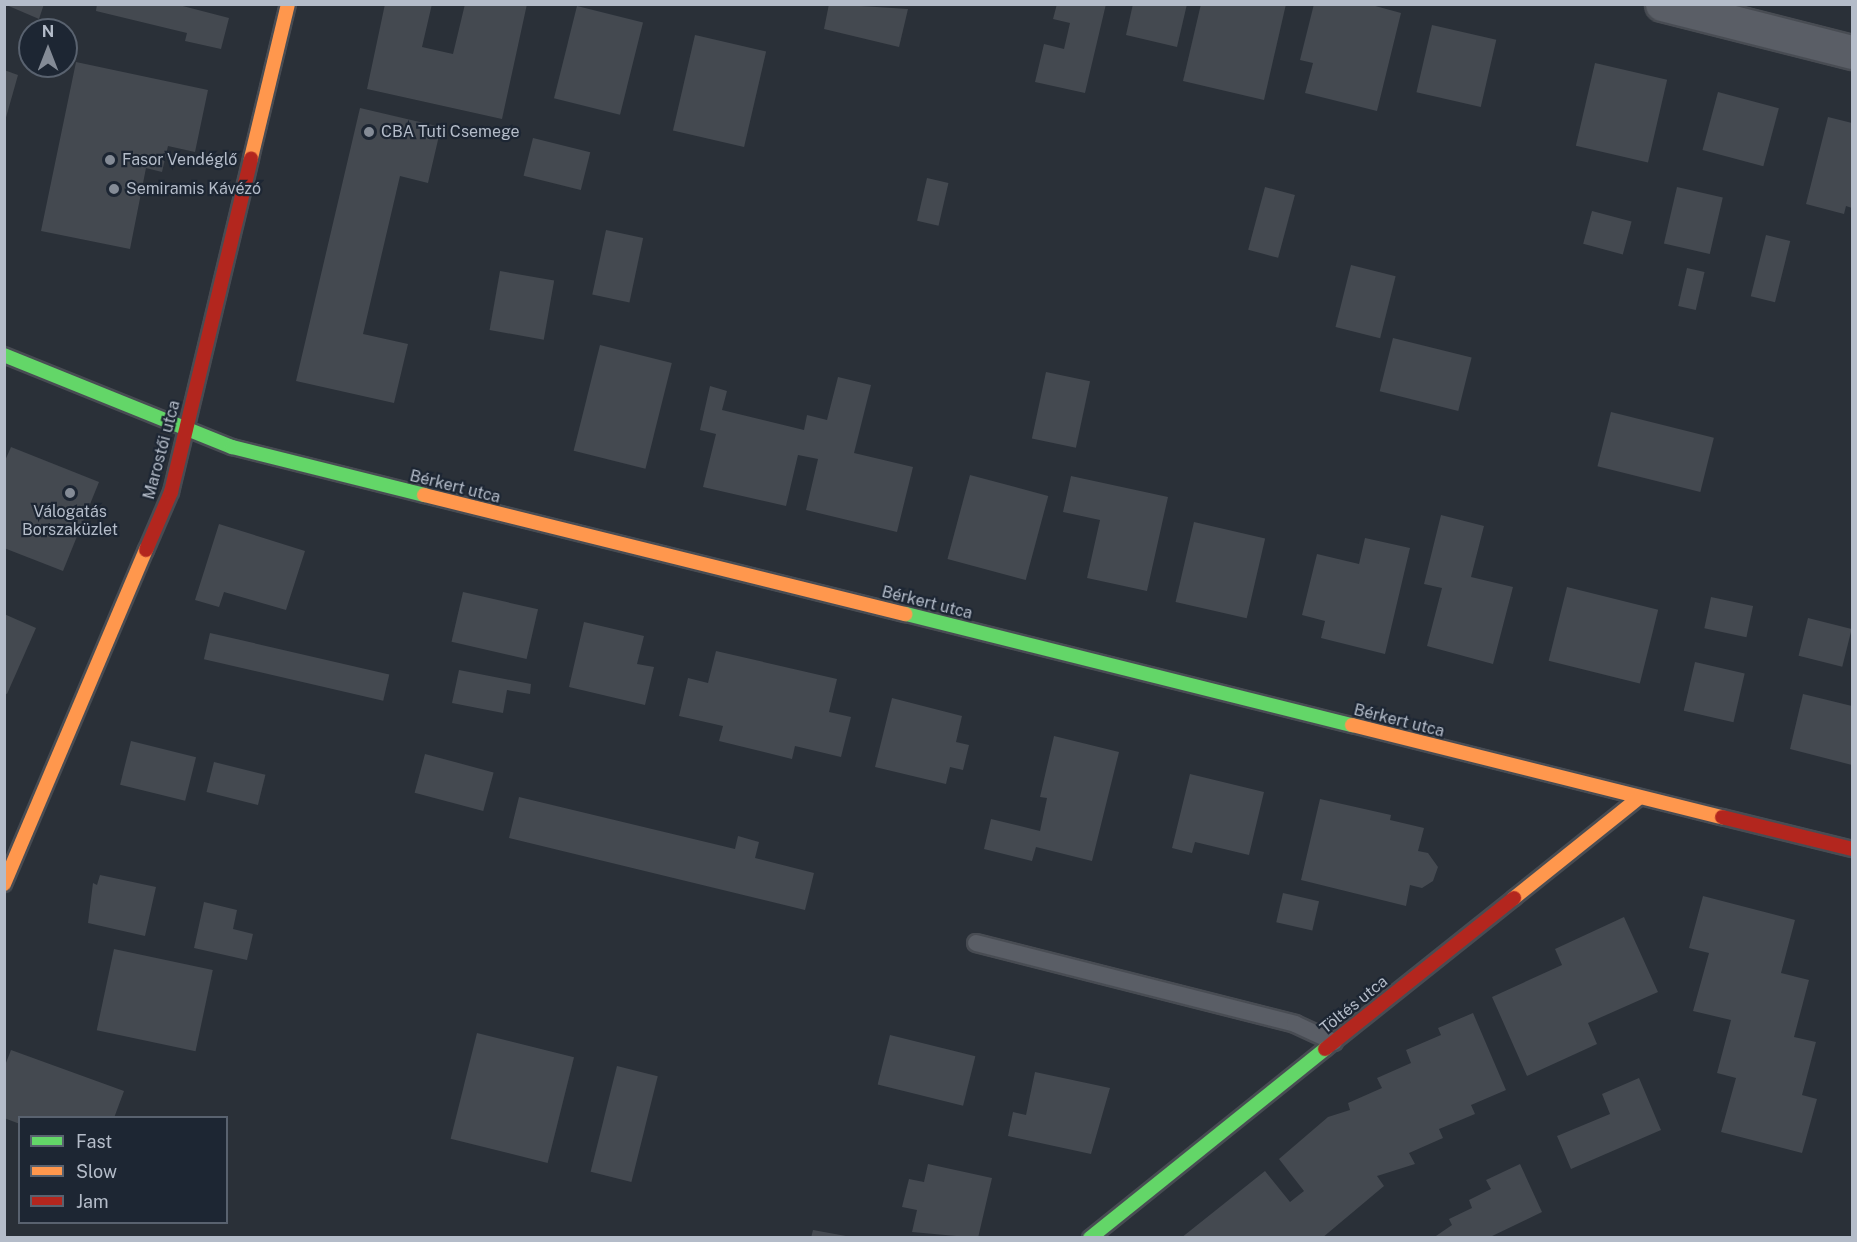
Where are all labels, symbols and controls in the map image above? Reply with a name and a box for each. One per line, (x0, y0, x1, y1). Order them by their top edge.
north arrow (18, 18, 78, 78)
text: N (42, 22, 54, 41)
place label: CBA Tuti Csemege (381, 122, 520, 142)
marker: CBA Tuti Csemege (362, 125, 376, 139)
place label: Fasor Vendéglő (122, 150, 238, 170)
marker: Fasor Vendéglő (103, 153, 117, 167)
place label: Semiramis Kávézó (126, 179, 261, 199)
marker: Semiramis Kávézó (107, 182, 121, 196)
street label: Marostői utca (140, 398, 184, 502)
street label: Bérkert utca (408, 466, 502, 508)
marker: Válogatás Borszaküzlet (63, 486, 77, 500)
place label: Válogatás Borszaküzlet (22, 502, 118, 540)
street label: Bérkert utca (880, 582, 974, 624)
street label: Bérkert utca (1352, 700, 1446, 742)
street label: Töltés utca (1316, 972, 1392, 1038)
legend (18, 1116, 228, 1224)
text: Fast (76, 1131, 112, 1152)
text: Slow (76, 1161, 117, 1182)
text: Jam (76, 1191, 109, 1212)

